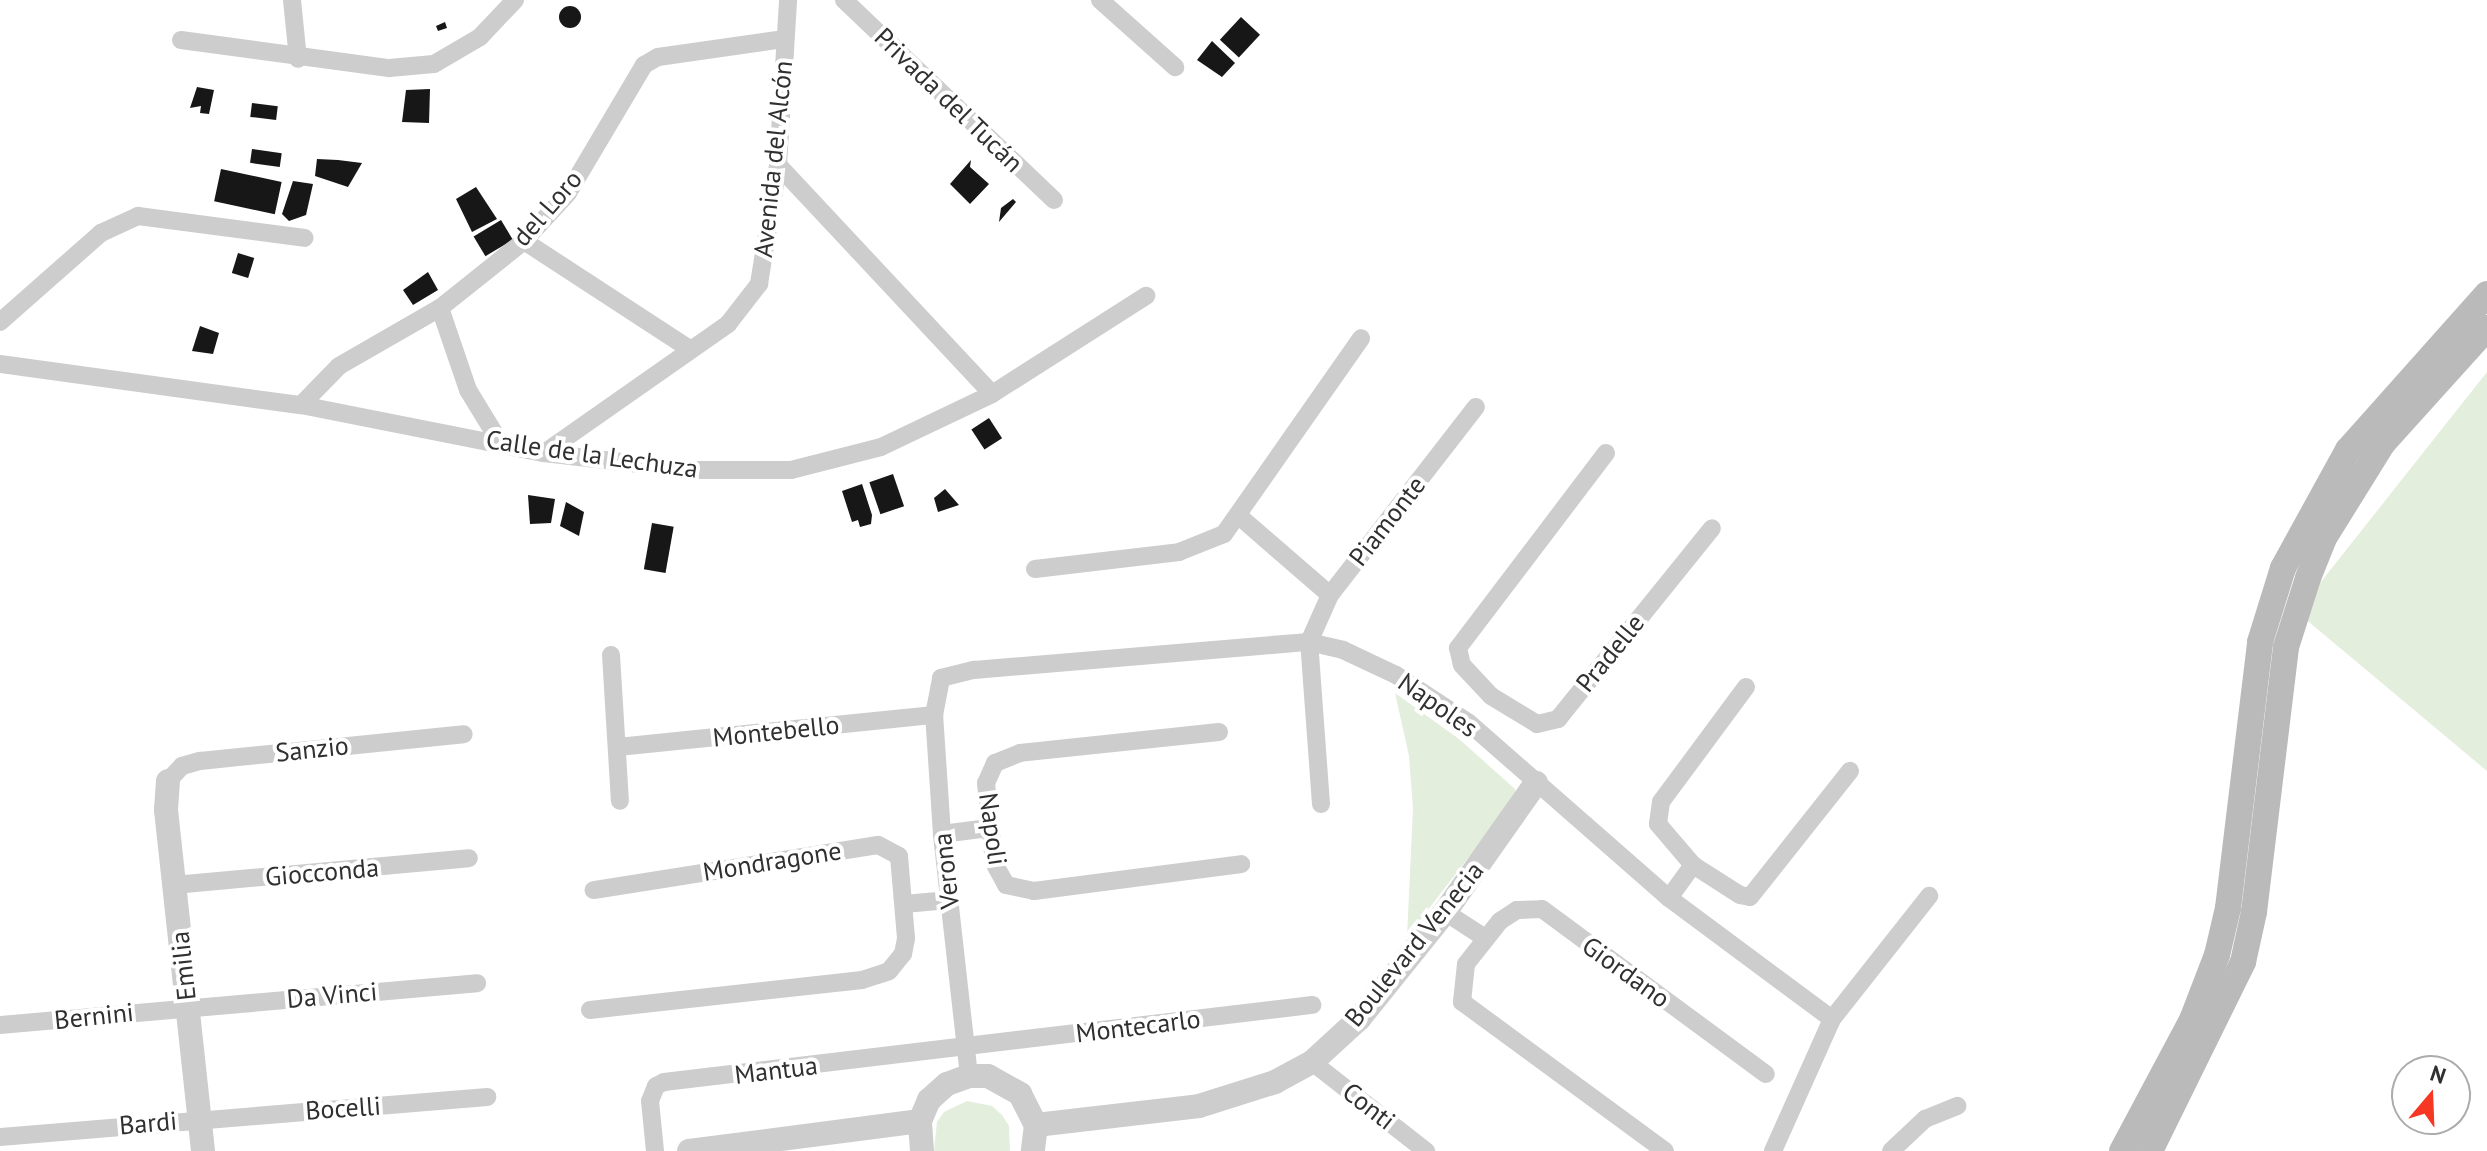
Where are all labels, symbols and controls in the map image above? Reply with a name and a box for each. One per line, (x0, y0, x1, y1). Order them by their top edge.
street label: Privada del Tucán (868, 21, 1030, 179)
street label: Avenida del Alcón (747, 59, 799, 259)
street label: del Loro (506, 164, 588, 252)
street label: Calle de la Lechuza (484, 424, 700, 484)
street label: Piamonte (1342, 470, 1432, 572)
street label: Pradelle (1569, 608, 1651, 698)
street label: Napoles (1392, 666, 1484, 744)
street label: Montebello (711, 709, 841, 753)
street label: Sanzio (274, 730, 350, 768)
street label: Napoli (972, 791, 1014, 867)
street label: Verona (926, 831, 966, 911)
street label: Mondragone (701, 835, 843, 887)
street label: Giocconda (264, 851, 380, 893)
street label: Boulevard Venecia (1338, 855, 1490, 1033)
street label: Emilia (164, 930, 202, 1002)
street label: Giordano (1576, 930, 1676, 1014)
street label: Da Vinci (285, 975, 379, 1015)
street label: Bernini (53, 996, 135, 1036)
street label: Montecarlo (1074, 1003, 1202, 1049)
street label: Mantua (733, 1049, 819, 1091)
north arrow (2391, 1055, 2471, 1135)
text: N (2427, 1059, 2450, 1090)
street label: Conti (1337, 1076, 1401, 1136)
street label: Bocelli (304, 1090, 382, 1126)
street label: Bardi (118, 1105, 178, 1141)

